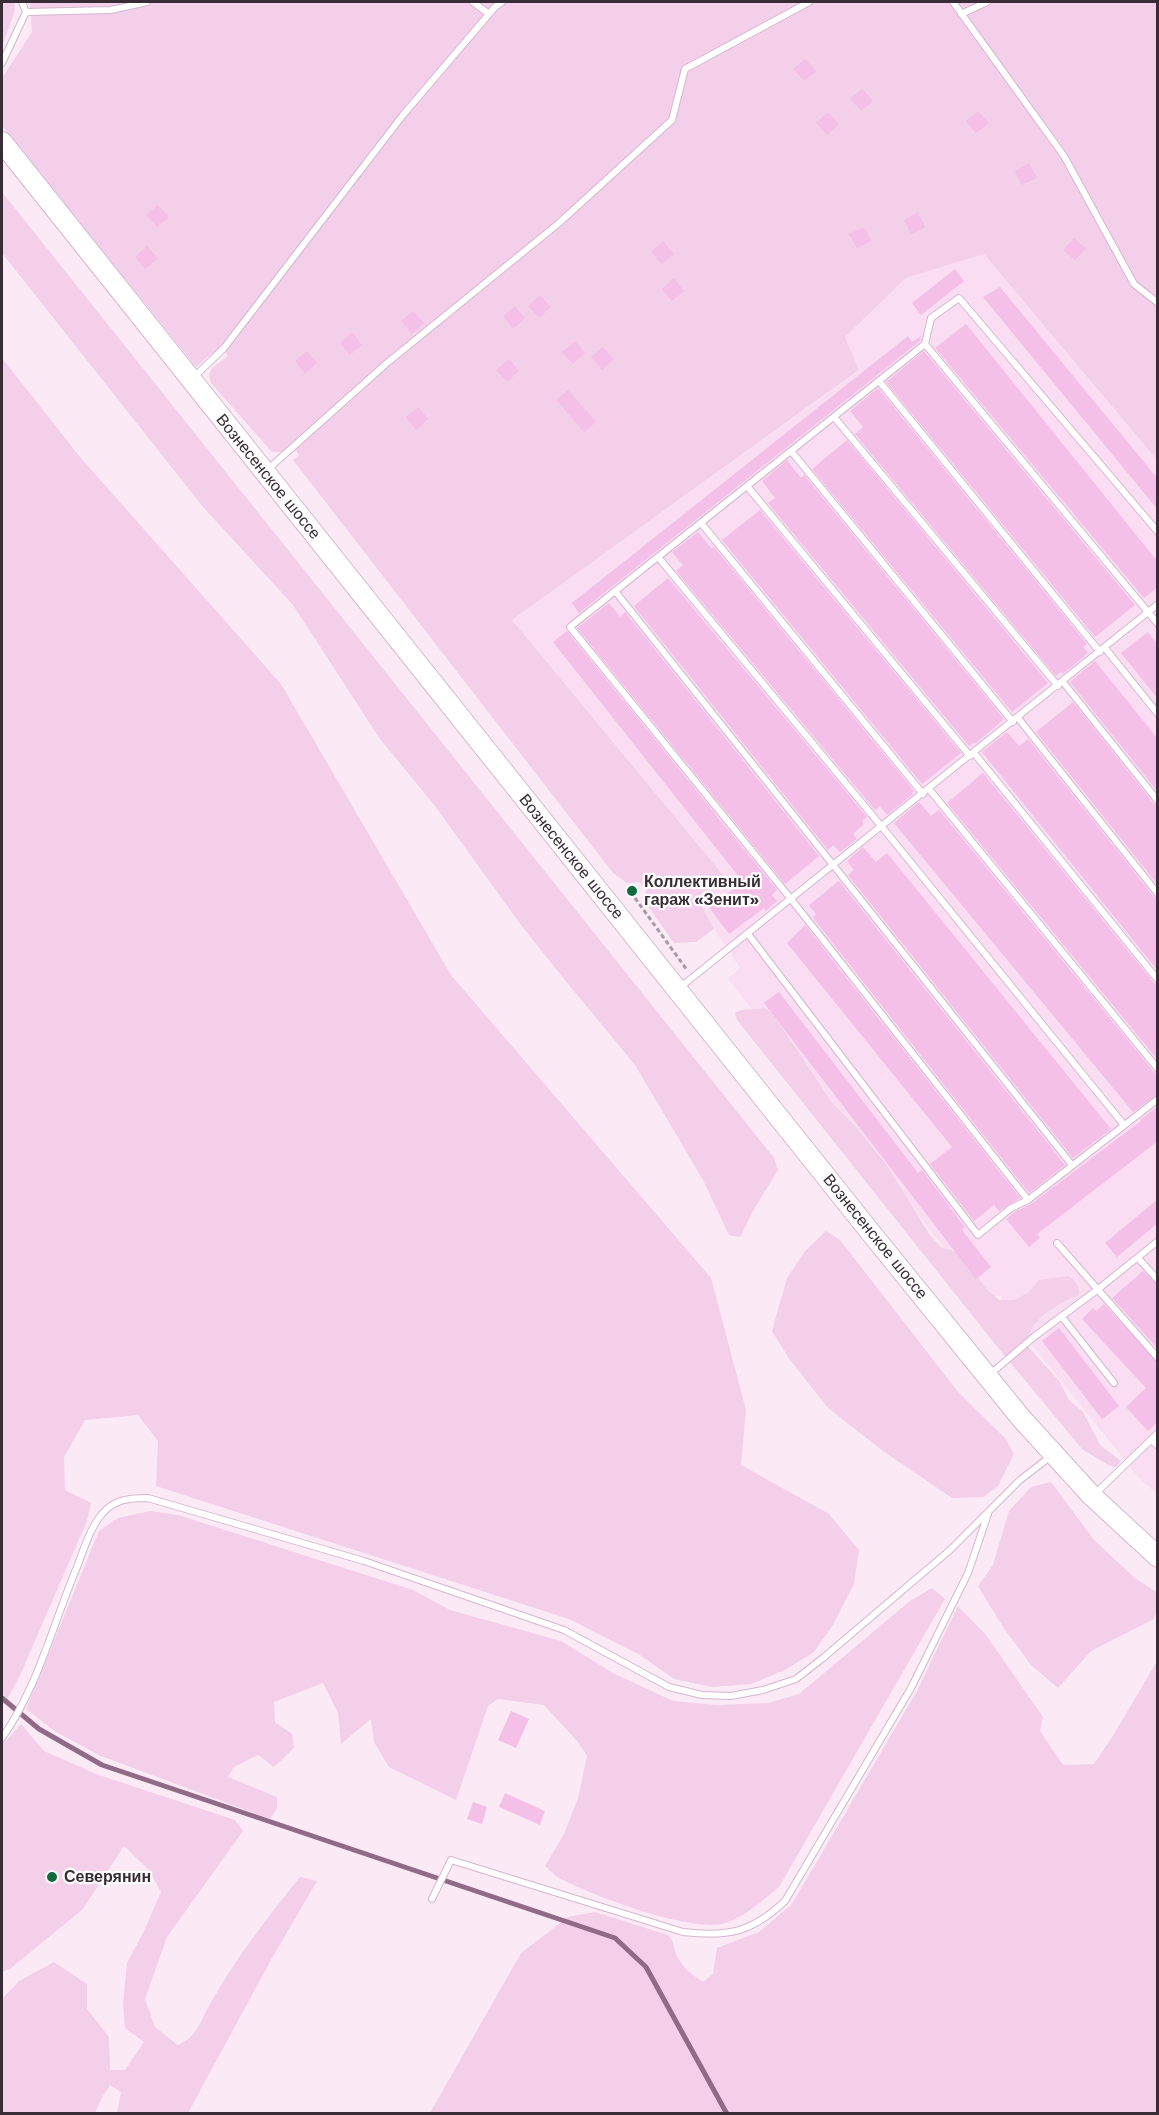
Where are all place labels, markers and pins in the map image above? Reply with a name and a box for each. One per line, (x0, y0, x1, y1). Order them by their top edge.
place label: Коллективный гараж «Зенит» (644, 872, 761, 910)
marker: Коллективный гараж «Зенит» (625, 884, 639, 898)
place label: Северянин (64, 1867, 151, 1887)
marker: Северянин (45, 1870, 59, 1884)

